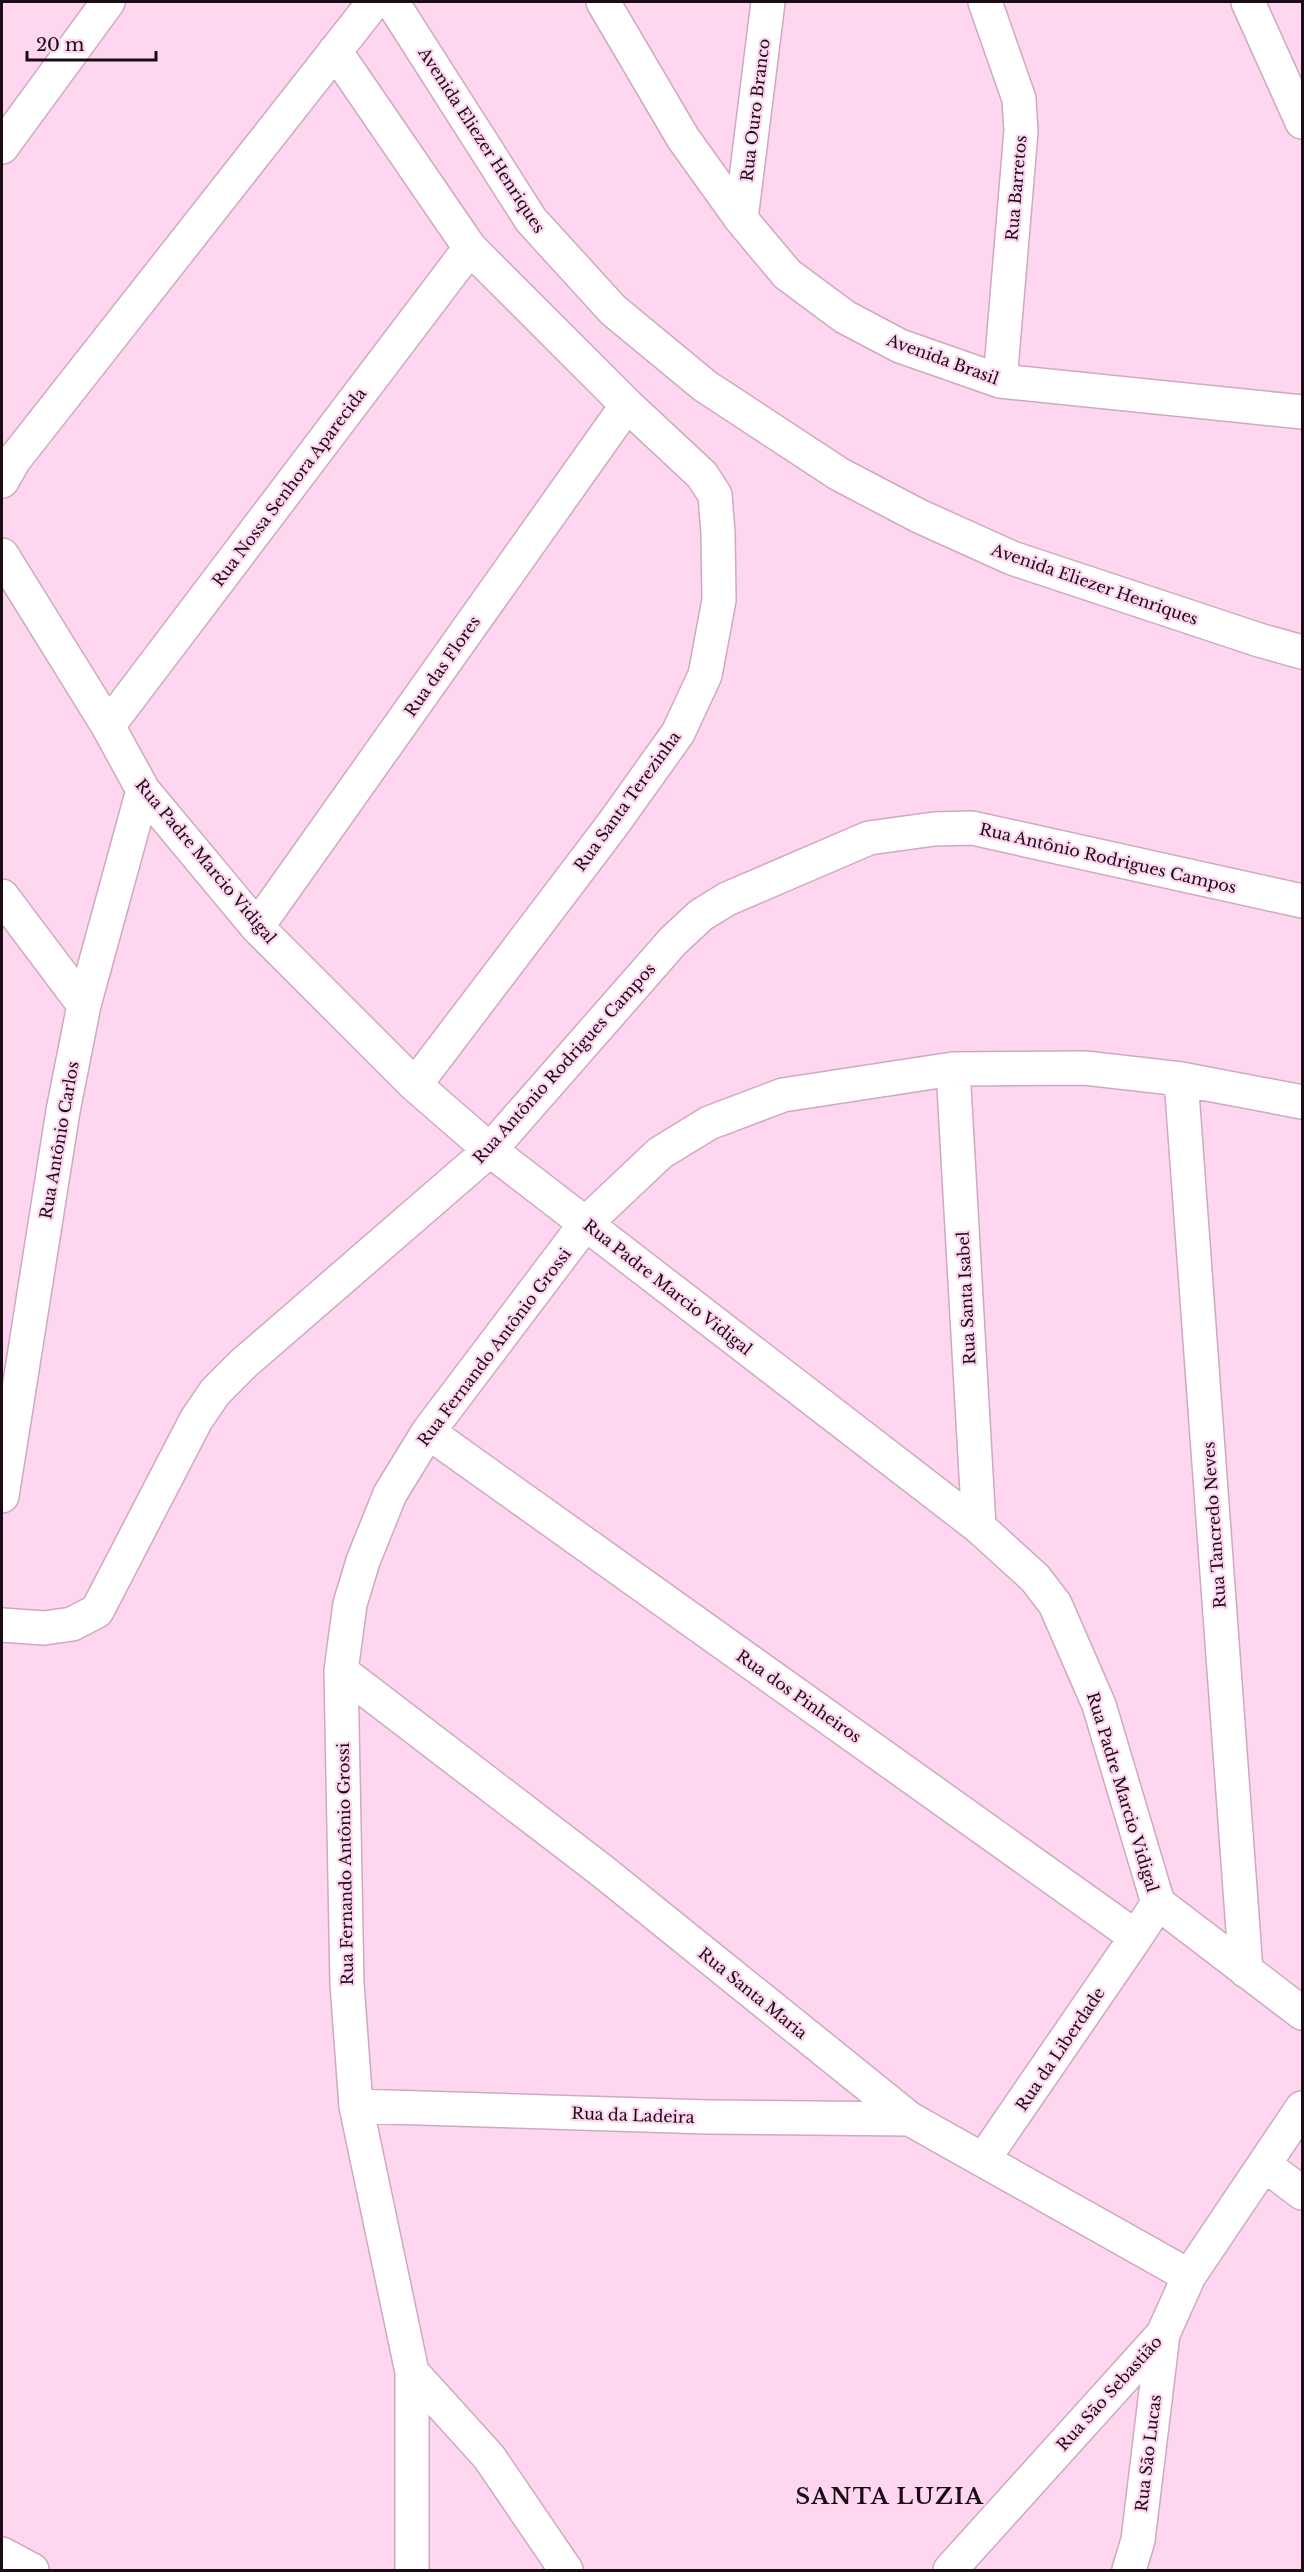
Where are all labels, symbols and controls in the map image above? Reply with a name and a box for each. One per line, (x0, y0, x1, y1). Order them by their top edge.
scale bar (27, 24, 156, 62)
text: 20 m (36, 34, 84, 56)
street label: Rua Ouro Branco (736, 37, 774, 183)
street label: Avenida Eliezer Henriques (414, 43, 550, 237)
street label: Rua Barretos (1001, 134, 1031, 242)
street label: Avenida Brasil (884, 329, 1002, 388)
street label: Rua Nossa Senhora Aparecida (208, 384, 370, 590)
street label: Avenida Eliezer Henriques (988, 539, 1201, 629)
street label: Rua das Flores (400, 612, 484, 720)
street label: Rua Santa Terezinha (570, 727, 684, 875)
street label: Rua Padre Marcio Vidigal (131, 775, 281, 947)
street label: Rua Antônio Rodrigues Campos (978, 819, 1238, 897)
street label: Rua Antônio Rodrigues Campos (469, 959, 659, 1167)
street label: Rua Antônio Carlos (35, 1060, 83, 1220)
street label: Rua Padre Marcio Vidigal (580, 1215, 756, 1359)
street label: Rua Santa Isabel (953, 1231, 979, 1365)
street label: Rua Fernando Antônio Grossi (413, 1244, 575, 1450)
street label: Rua Tancredo Neves (1198, 1441, 1230, 1609)
street label: Rua dos Pinheiros (733, 1645, 865, 1747)
street label: Rua Padre Marcio Vidigal (1083, 1690, 1163, 1894)
street label: Rua Fernando Antônio Grossi (333, 1742, 357, 1986)
street label: Rua Santa Maria (694, 1943, 812, 2043)
street label: Rua da Liberdade (1011, 1984, 1109, 2114)
street label: Rua da Ladeira (571, 2103, 695, 2127)
street label: Rua São Sebastião (1052, 2331, 1166, 2455)
street label: Rua São Lucas (1131, 2393, 1165, 2513)
district label: SANTA LUZIA (796, 2483, 984, 2510)

